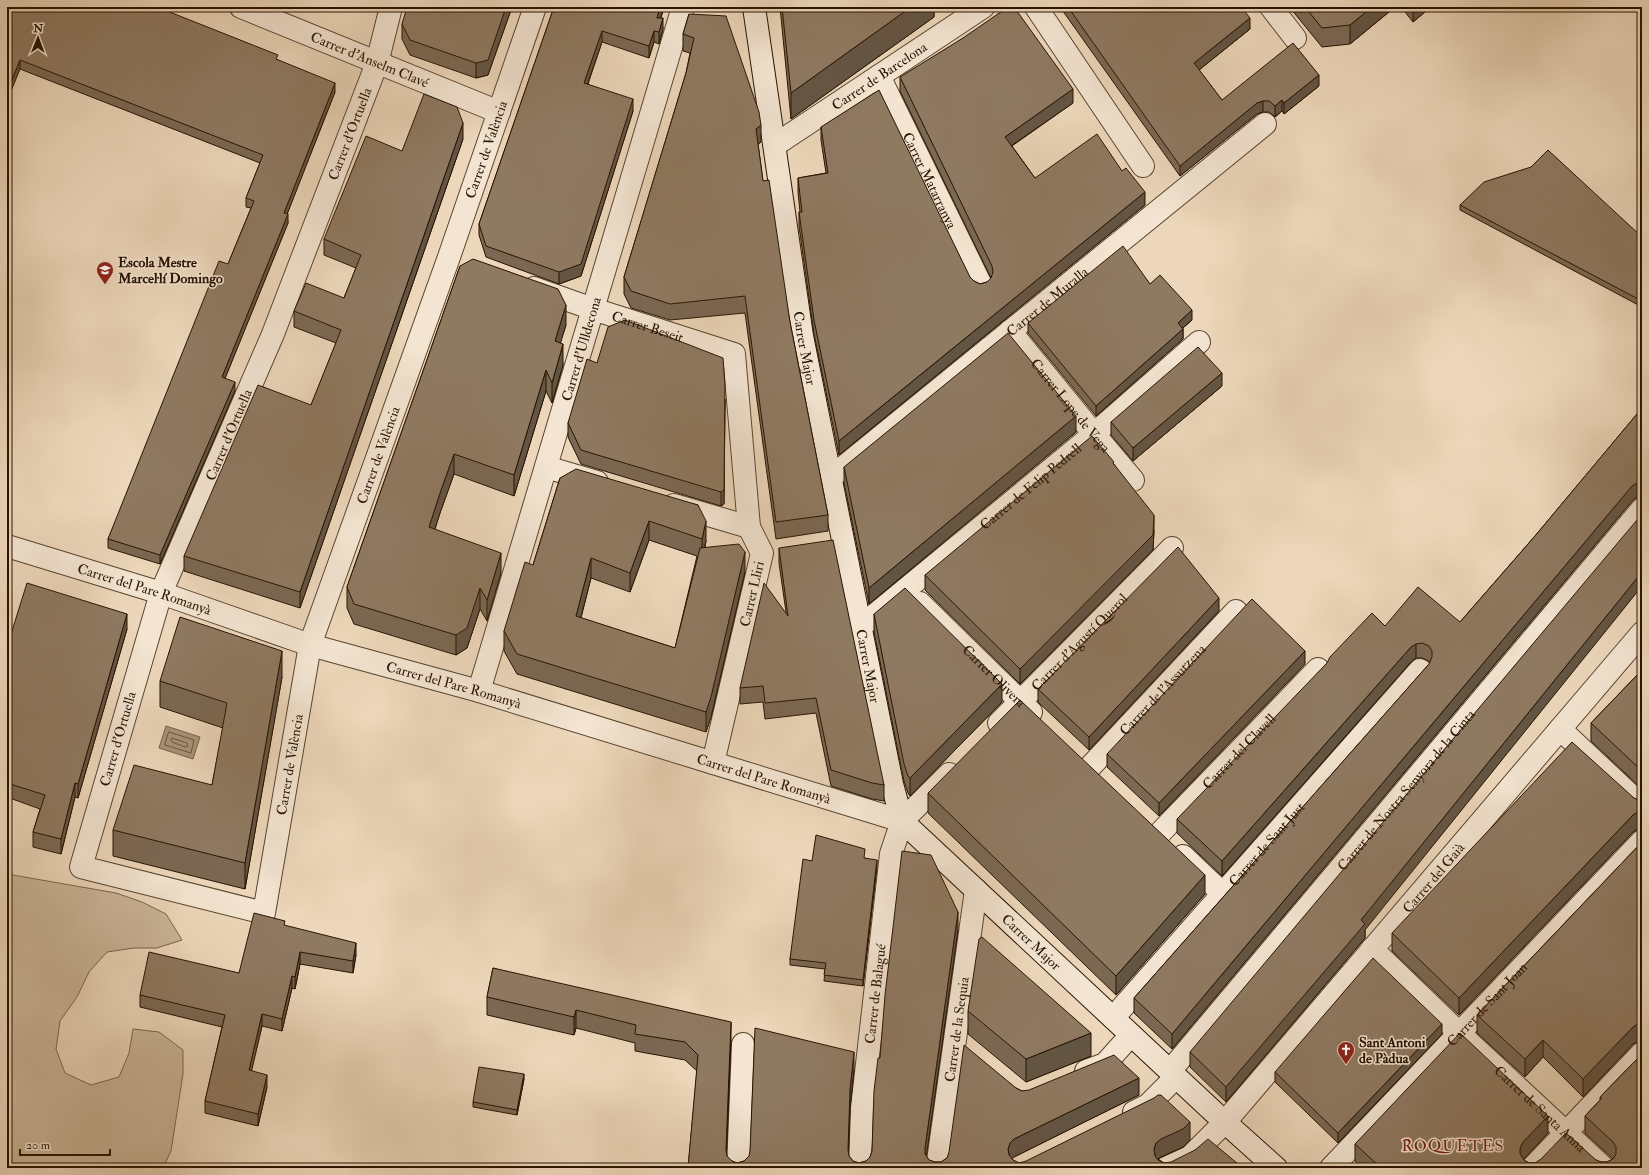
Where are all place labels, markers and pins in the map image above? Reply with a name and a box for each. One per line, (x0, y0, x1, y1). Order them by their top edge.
place label: Escola Mestre Marcel·lí Domingo (117, 254, 223, 288)
school or university icon: Escola Mestre Marcel·lí Domingo (95, 260, 115, 285)
place label: Sant Antoni de Pàdua (1359, 1034, 1426, 1067)
church icon: Sant Antoni de Pàdua (1336, 1040, 1356, 1065)

